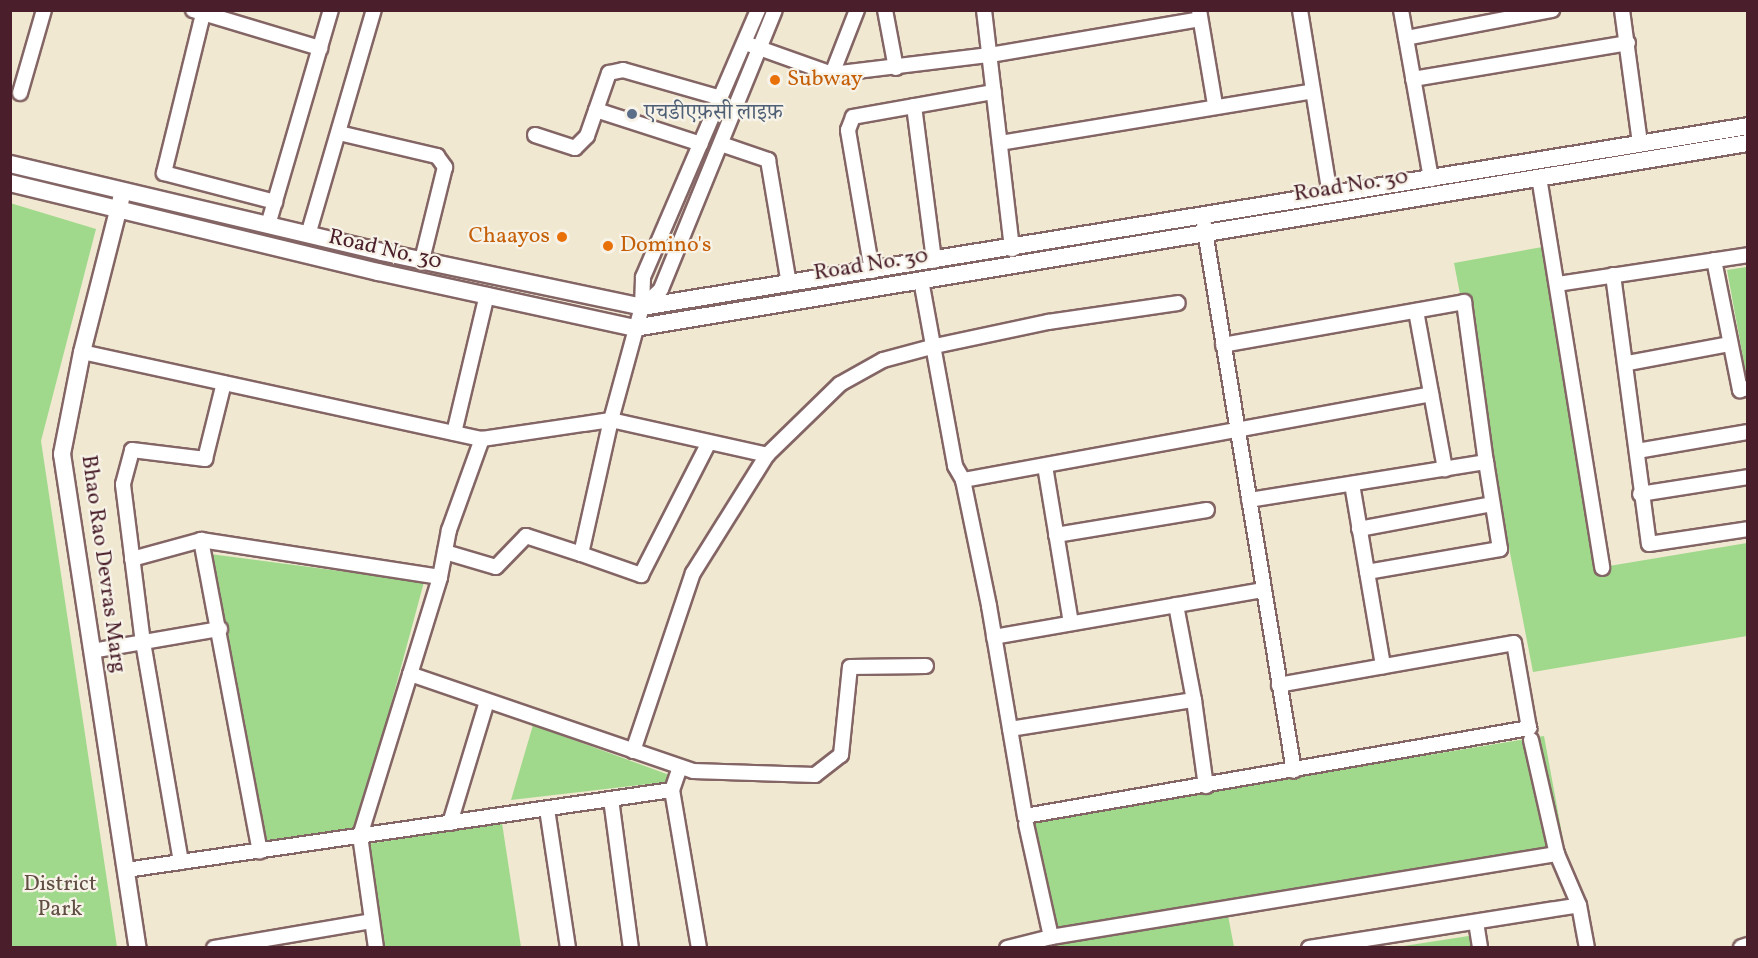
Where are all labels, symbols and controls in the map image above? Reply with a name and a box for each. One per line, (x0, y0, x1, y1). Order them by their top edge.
place label: Subway (787, 67, 863, 93)
marker: Subway (768, 73, 782, 87)
place label: एचडीएफ़सी लाइफ़ (644, 101, 783, 127)
marker: एचडीएफ़सी लाइफ़ (625, 107, 639, 121)
street label: Road No. 30 (1292, 164, 1410, 208)
street label: Road No. 30 (326, 224, 444, 276)
place label: Chaayos (468, 224, 550, 250)
marker: Chaayos (555, 230, 569, 244)
place label: Domino's (620, 233, 711, 259)
marker: Domino's (601, 239, 615, 253)
street label: Road No. 30 (812, 243, 930, 287)
street label: Bhao Rao Devras Marg (75, 453, 131, 675)
park label: District Park (23, 871, 97, 922)

